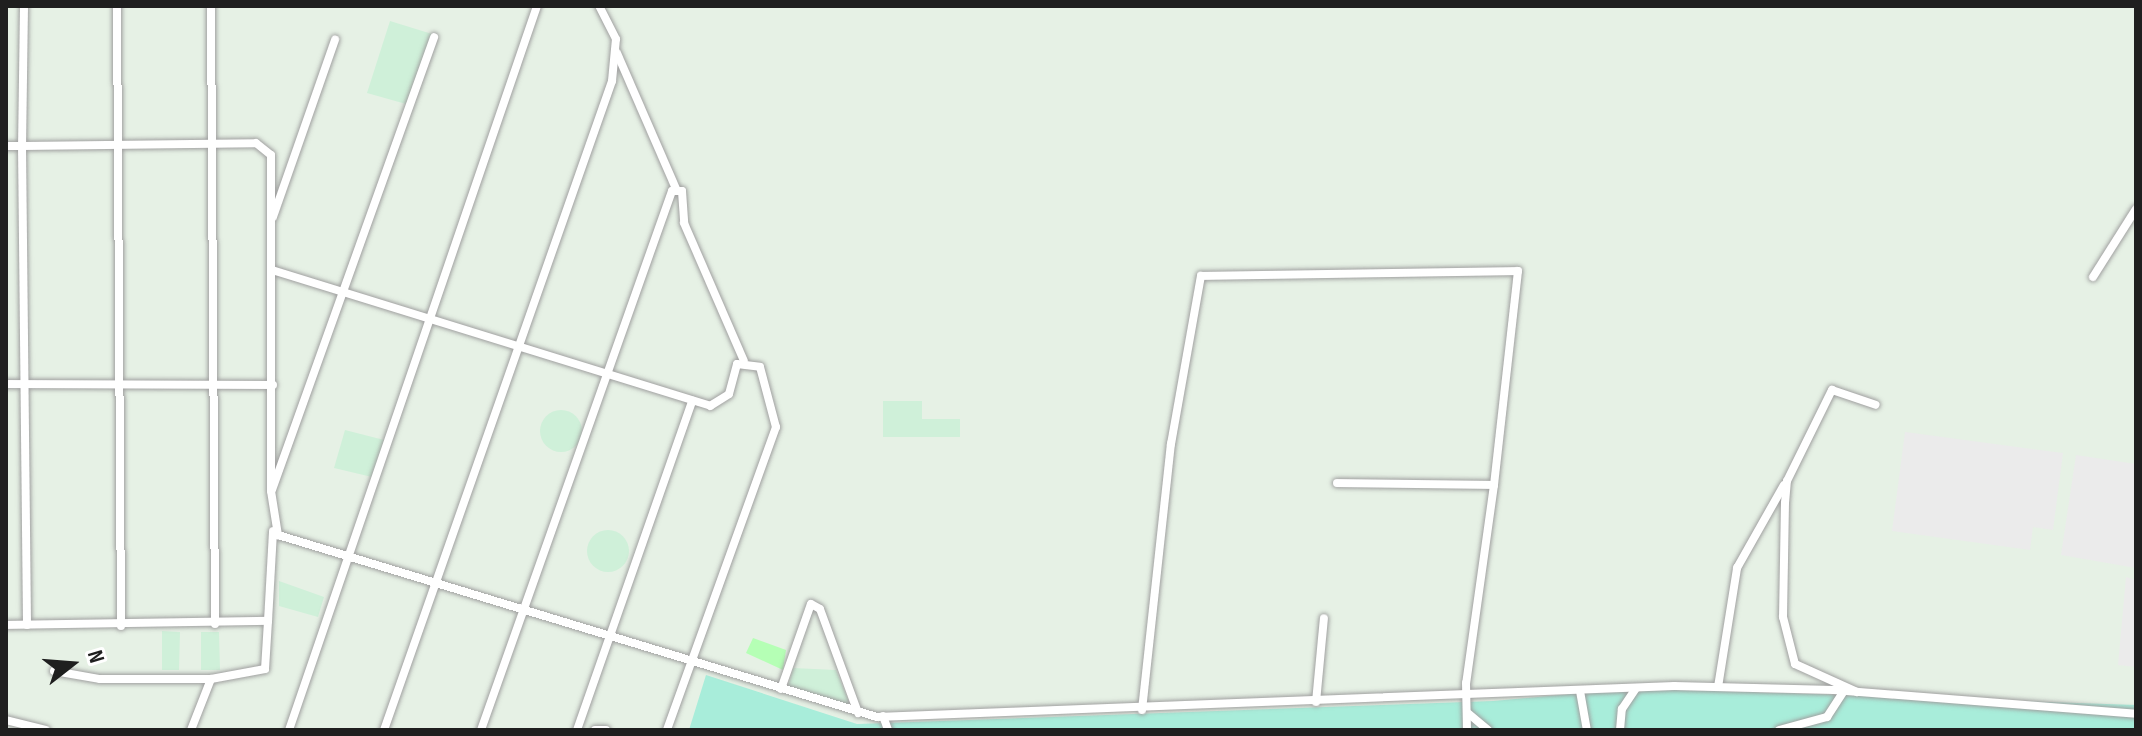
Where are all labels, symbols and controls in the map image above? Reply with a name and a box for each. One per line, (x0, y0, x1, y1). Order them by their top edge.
north arrow (32, 624, 112, 704)
text: N (81, 647, 110, 666)

